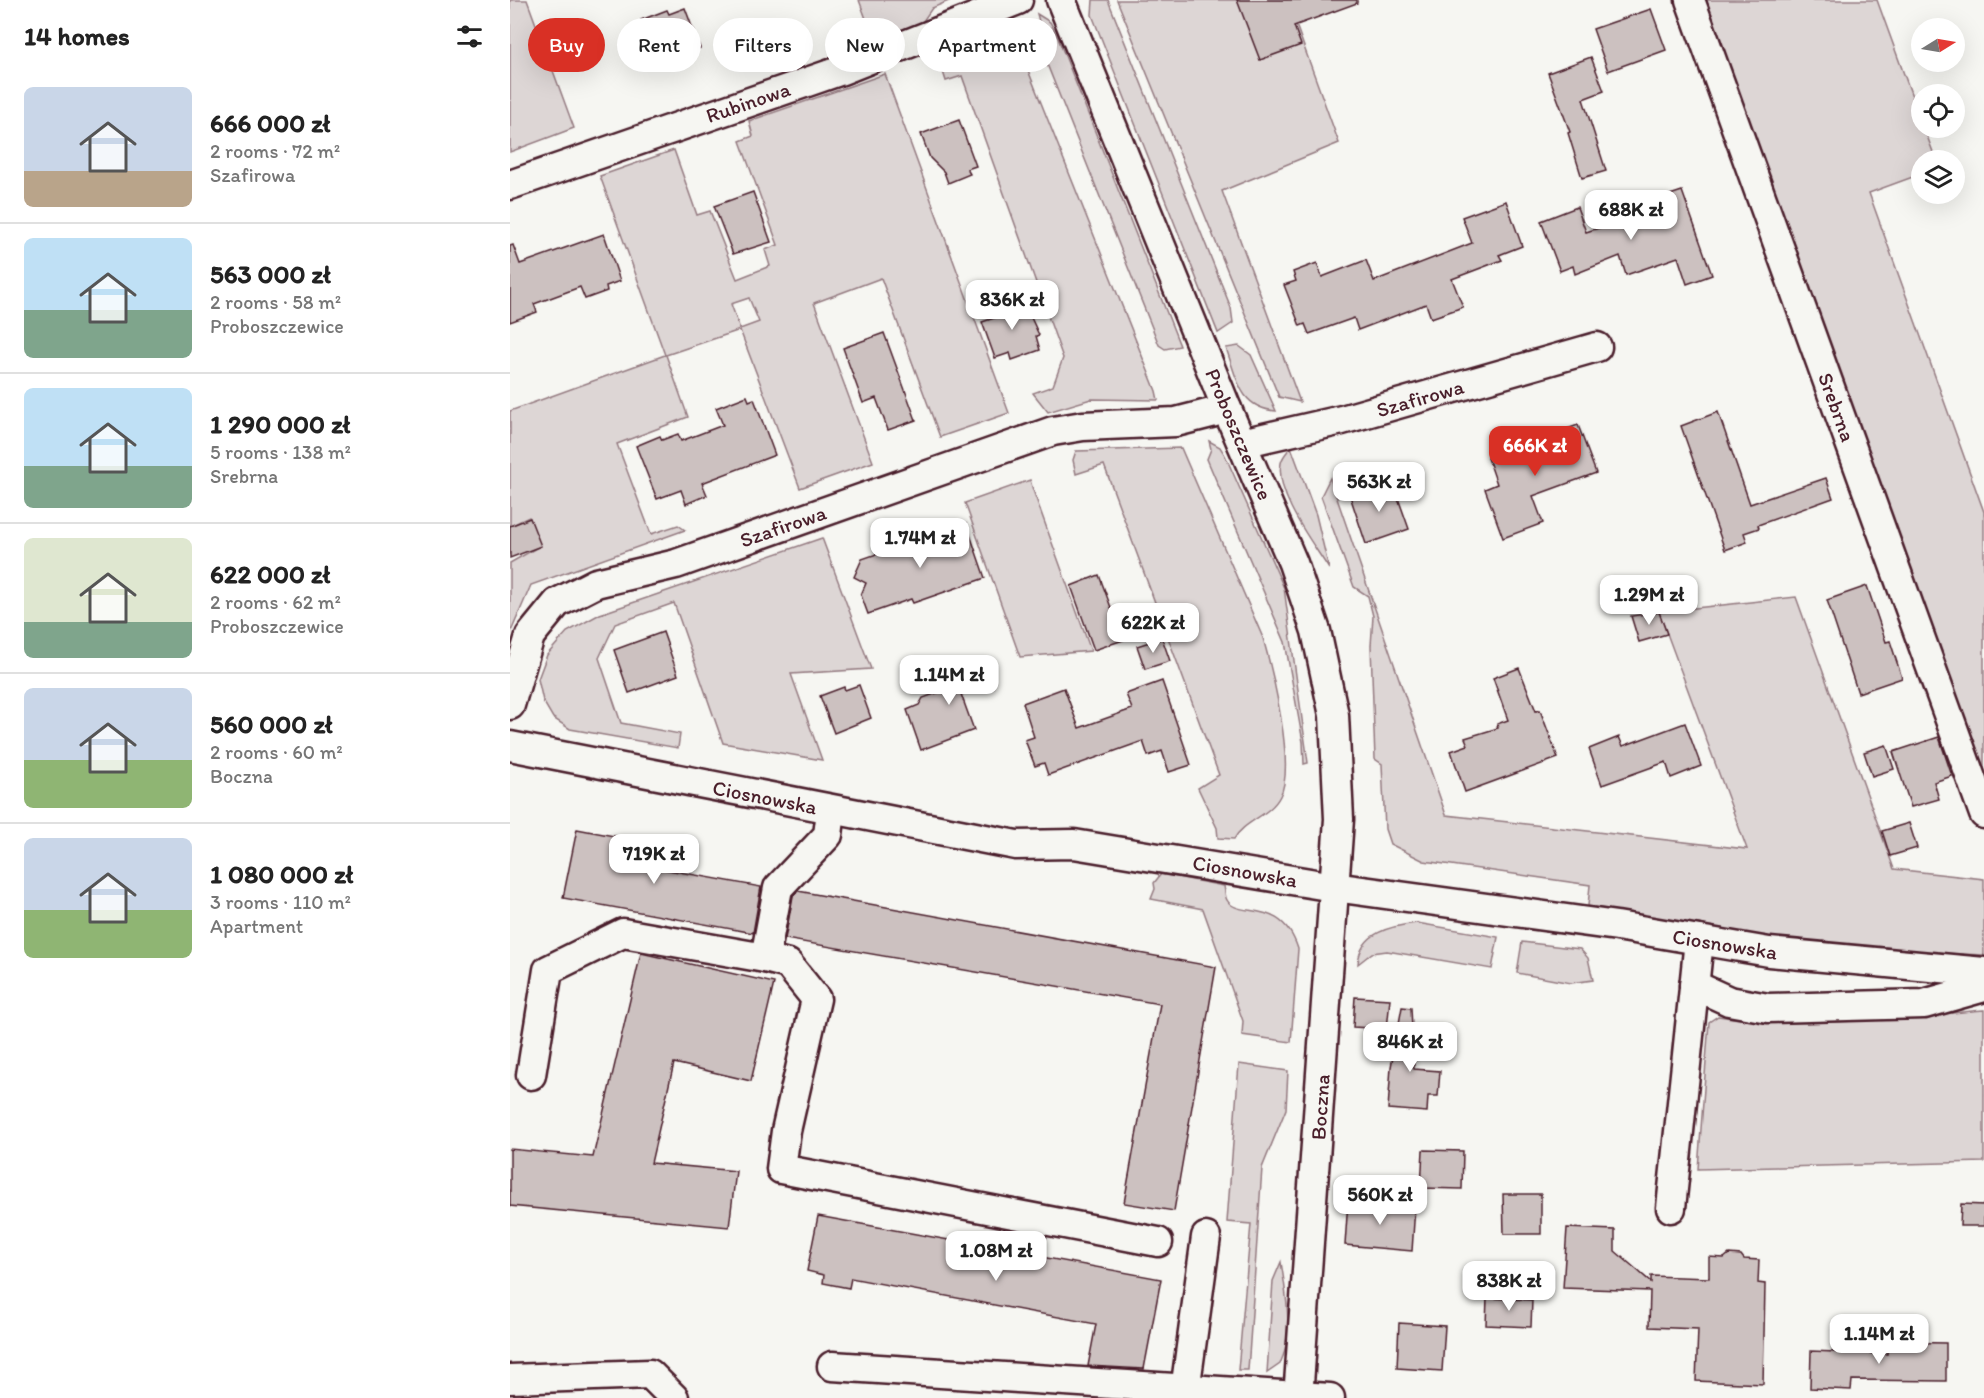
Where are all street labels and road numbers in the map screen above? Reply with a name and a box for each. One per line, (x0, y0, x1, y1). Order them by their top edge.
street label: Rubinowa (702, 76, 794, 128)
street label: Proboszczewice (1200, 364, 1278, 504)
street label: Srebrna (1813, 369, 1861, 445)
street label: Szafirowa (1373, 374, 1467, 422)
street label: Szafirowa (737, 500, 830, 552)
street label: Ciosnowska (711, 775, 819, 819)
street label: Ciosnowska (1191, 849, 1299, 893)
street label: Ciosnowska (1671, 923, 1779, 965)
street label: Boczna (1305, 1073, 1335, 1141)

